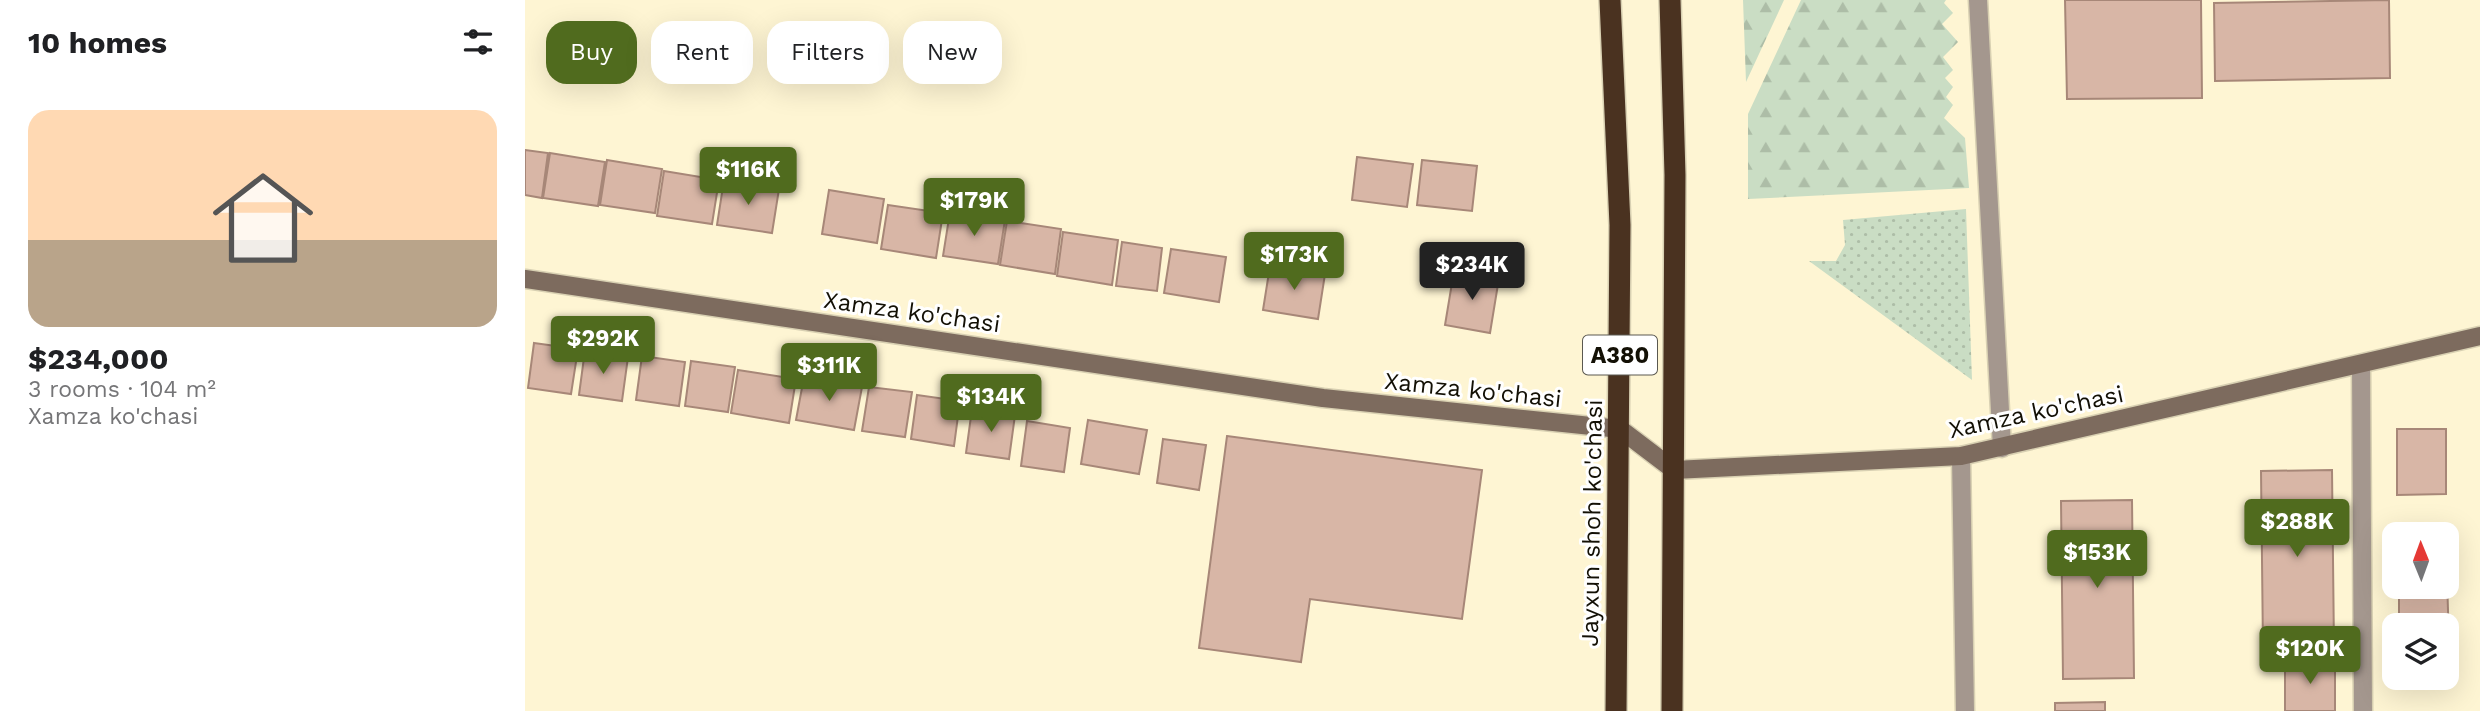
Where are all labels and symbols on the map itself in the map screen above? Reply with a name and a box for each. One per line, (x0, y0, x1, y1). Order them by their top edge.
pin: $116K (699, 148, 797, 207)
pin: $179K (925, 178, 1023, 238)
pin: $173K (1245, 232, 1343, 292)
pin: $234K (1423, 243, 1521, 302)
street label: Xamza ko'chasi (822, 286, 1002, 338)
pin: $292K (554, 316, 652, 376)
road number: A380 (1583, 336, 1657, 374)
pin: $311K (780, 344, 878, 403)
street label: Xamza ko'chasi (1383, 367, 1563, 413)
pin: $134K (942, 374, 1040, 434)
street label: Xamza ko'chasi (1946, 380, 2126, 444)
street label: Jayxun shoh ko'chasi (1576, 399, 1608, 647)
pin: $288K (2248, 500, 2346, 559)
north arrow (2382, 522, 2459, 598)
pin: $153K (2048, 530, 2146, 590)
pin: $120K (2261, 626, 2359, 686)

